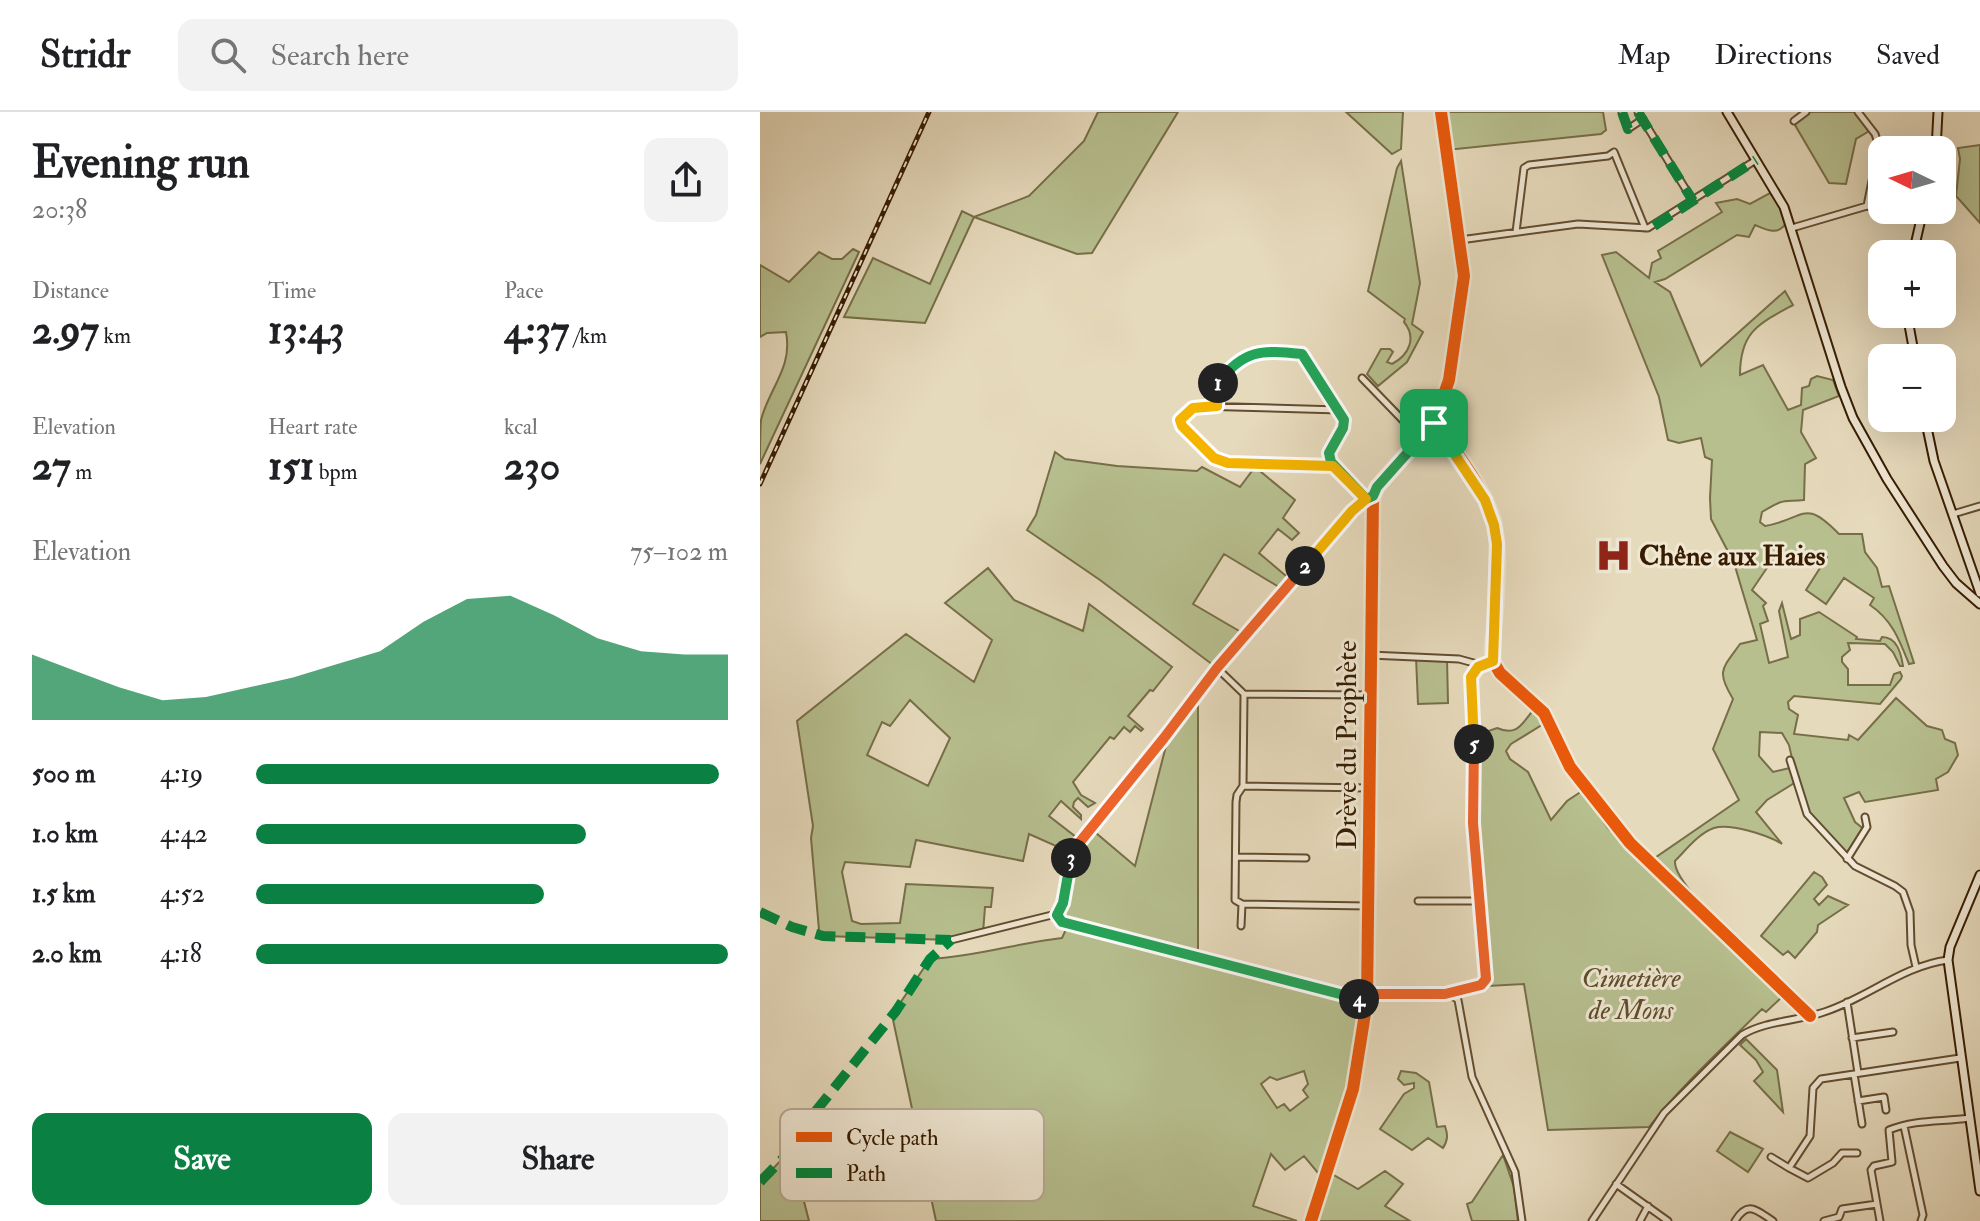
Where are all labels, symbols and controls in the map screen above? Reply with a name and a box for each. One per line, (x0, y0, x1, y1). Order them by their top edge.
search box (178, 19, 738, 91)
text: Stridr (40, 31, 130, 79)
icon: search (206, 33, 250, 77)
text: Search here (270, 37, 409, 74)
text: Map (1618, 38, 1671, 73)
text: Directions (1715, 38, 1832, 73)
text: Saved (1876, 38, 1940, 73)
text: Evening run (32, 136, 250, 191)
north arrow (1868, 136, 1956, 224)
map controls (1868, 136, 1956, 432)
button: share (644, 138, 728, 222)
text: 20:38 (32, 194, 87, 226)
button: + (1868, 240, 1956, 328)
text: Distance (32, 277, 109, 305)
text: Time (268, 277, 316, 305)
text: Pace (504, 277, 543, 305)
text: 2.97 (32, 305, 99, 356)
text: 13:43 (268, 305, 344, 356)
text: 4:37 (504, 305, 569, 356)
text: km (99, 322, 131, 350)
text: /km (569, 322, 607, 350)
button: − (1868, 344, 1956, 432)
pin: 1 (1198, 363, 1238, 403)
text: 1 (1214, 369, 1222, 397)
pin (1400, 389, 1468, 457)
icon: arrive (1412, 401, 1456, 445)
text: Elevation (32, 413, 116, 441)
text: Heart rate (268, 413, 358, 441)
text: kcal (504, 413, 538, 441)
text: 27 (32, 441, 71, 492)
text: 151 (268, 441, 314, 492)
text: 230 (504, 441, 560, 492)
text: m (71, 458, 92, 486)
text: bpm (314, 458, 358, 486)
text: Elevation (32, 536, 131, 568)
text: 75–102 m (630, 536, 728, 568)
hospital icon: Chêne aux Haies (1594, 536, 1632, 574)
place label: Chêne aux Haies (1639, 539, 1826, 574)
pin: 2 (1285, 546, 1325, 586)
text: 2 (1299, 552, 1311, 580)
street label: Drève du Prophète (1330, 640, 1365, 850)
pin: 5 (1454, 724, 1494, 764)
text: 5 (1469, 730, 1479, 758)
text: 500 m (32, 758, 96, 790)
text: 4:19 (160, 758, 203, 790)
text: 1.0 km (32, 818, 98, 850)
text: 4:42 (160, 818, 208, 850)
pin: 3 (1051, 838, 1091, 878)
text: 3 (1067, 844, 1075, 872)
text: 1.5 km (32, 878, 95, 910)
text: 4:52 (160, 878, 205, 910)
text: 2.0 km (32, 938, 102, 970)
text: 4:18 (160, 938, 202, 970)
park label: Cimetière de Mons (1581, 961, 1681, 1028)
pin: 4 (1339, 979, 1379, 1019)
text: 4 (1353, 985, 1365, 1013)
legend (780, 1109, 1044, 1201)
button: Save (32, 1113, 372, 1205)
button: Share (388, 1113, 728, 1205)
text: Cycle path (846, 1124, 939, 1153)
text: Path (846, 1160, 887, 1188)

